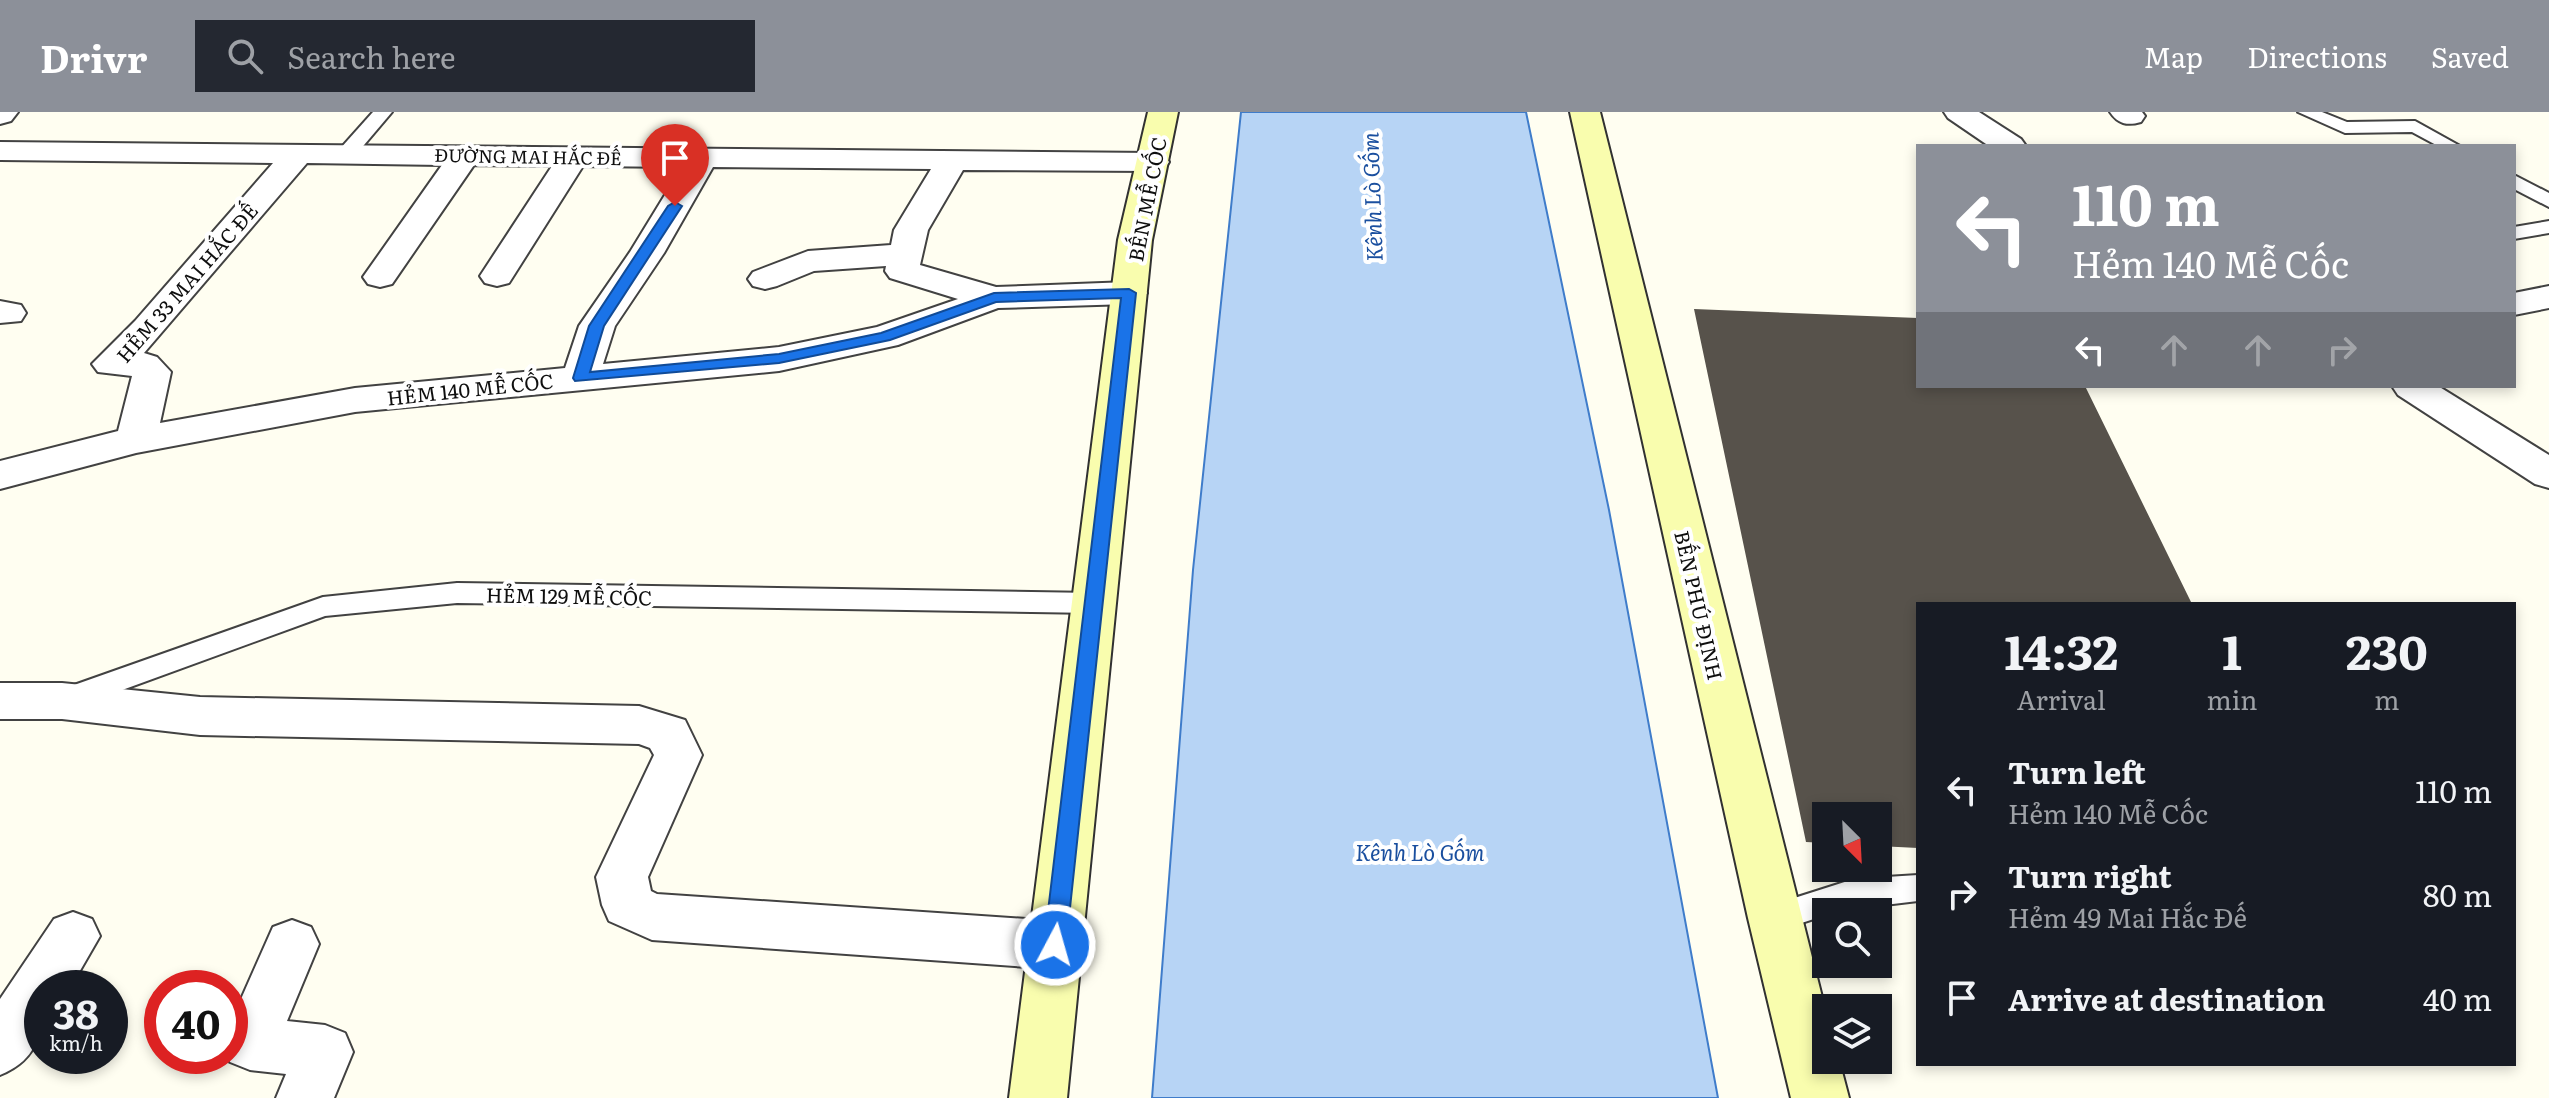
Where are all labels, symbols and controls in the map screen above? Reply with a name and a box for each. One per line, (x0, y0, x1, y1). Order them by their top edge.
search box (195, 20, 755, 92)
text: Drivr (40, 28, 147, 85)
icon: search (223, 34, 267, 78)
text: Search here (287, 34, 456, 78)
text: Map (2144, 35, 2203, 77)
text: Directions (2247, 35, 2387, 77)
text: Saved (2431, 35, 2509, 77)
pin (641, 124, 709, 206)
water label: Kênh Lò Gốm (1352, 132, 1390, 262)
street label: BẾN MỄ CỐC (1119, 134, 1173, 264)
icon: arrive (653, 136, 697, 180)
street label: ĐƯỜNG MAI HẮC ĐẾ (434, 140, 622, 171)
text: 110 m (2072, 160, 2220, 243)
icon: left (1940, 176, 2044, 280)
street label: HẺM 33 MAI HẮC ĐẾ (108, 196, 264, 368)
text: Hẻm 140 Mễ Cốc (2072, 236, 2349, 289)
icon: left (2068, 328, 2112, 372)
icon: ahead (2152, 328, 2196, 372)
icon: ahead (2236, 328, 2280, 372)
icon: right (2320, 328, 2364, 372)
street label: HẺM 140 MỄ CỐC (385, 364, 555, 412)
street label: BẾN PHÚ ĐỊNH (1668, 527, 1732, 683)
street label: HẺM 129 MỄ CỐC (486, 579, 652, 611)
text: 14:32 (2004, 614, 2118, 685)
text: 1 (2222, 614, 2242, 685)
text: 230 (2346, 614, 2428, 685)
text: Arrival (2017, 679, 2106, 718)
text: min (2206, 679, 2258, 718)
text: m (2374, 679, 2399, 718)
text: Turn left (2008, 749, 2146, 793)
icon: left (1940, 768, 1984, 812)
text: 110 m (2415, 768, 2492, 812)
text: Hẻm 140 Mễ Cốc (2008, 793, 2208, 832)
north arrow (1812, 802, 1892, 882)
map controls (1812, 802, 1892, 1074)
water label: Kênh Lò Gốm (1355, 835, 1485, 868)
text: Turn right (2008, 853, 2172, 897)
icon: right (1940, 872, 1984, 916)
text: 80 m (2423, 872, 2492, 916)
text: Hẻm 49 Mai Hắc Đế (2008, 897, 2247, 936)
button: search (1812, 898, 1892, 978)
position arrow (1013, 903, 1097, 987)
speed limit sign: 40 (144, 970, 248, 1074)
icon: arrive (1940, 976, 1984, 1020)
text: Arrive at destination (2008, 976, 2325, 1020)
text: 40 m (2423, 976, 2492, 1020)
text: 38 (53, 982, 99, 1041)
button: layers (1812, 994, 1892, 1074)
text: km/h (49, 1027, 103, 1057)

